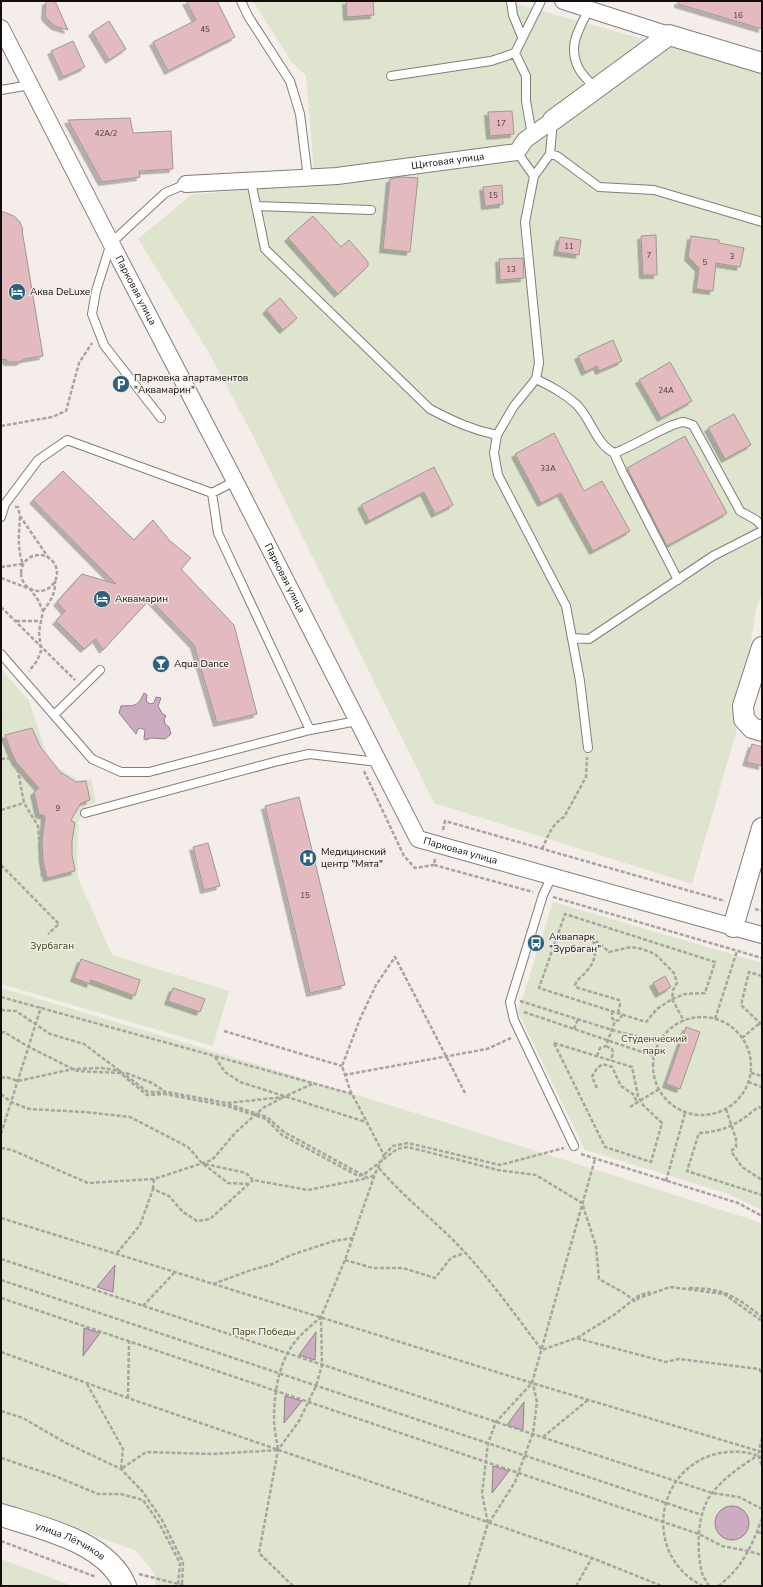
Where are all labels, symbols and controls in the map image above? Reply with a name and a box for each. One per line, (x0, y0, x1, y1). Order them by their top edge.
house number: 16 (733, 10, 743, 21)
house number: 45 (200, 24, 210, 35)
house number: 17 (496, 118, 506, 129)
house number: 42А/2 (95, 128, 118, 139)
street label: Щитовая улица (410, 149, 485, 173)
house number: 15 (488, 190, 498, 201)
house number: 11 (564, 241, 574, 252)
house number: 7 (647, 250, 652, 261)
house number: 3 (730, 251, 735, 262)
street label: Парковая улица (112, 253, 160, 328)
house number: 5 (703, 257, 708, 268)
house number: 13 (506, 264, 516, 275)
hotel icon: Аква DeLuxe (7, 282, 27, 302)
place label: Аква DeLuxe (30, 285, 90, 299)
place label: Парковка апартаментов "Аквамарин" (134, 371, 249, 397)
parking icon: Парковка апартаментов "Аквамарин" (111, 374, 131, 394)
house number: 24А (658, 385, 674, 396)
house number: 33А (540, 463, 556, 474)
street label: Парковая улица (261, 541, 308, 615)
hotel icon: Аквамарин (92, 589, 112, 609)
place label: Аквамарин (115, 592, 168, 606)
bar icon: Aqua Dance (151, 654, 171, 674)
place label: Aqua Dance (174, 657, 229, 671)
house number: 9 (56, 803, 61, 814)
street label: Парковая улица (422, 834, 499, 868)
place label: Медицинский центр "Мята" (321, 845, 386, 871)
hospital icon: Медицинский центр "Мята" (298, 848, 318, 868)
house number: 15 (300, 890, 310, 901)
place label: Аквапарк "Зурбаган" (549, 930, 601, 956)
bus stop icon: Аквапарк "Зурбаган" (526, 933, 546, 953)
park label: Зурбаган (30, 939, 74, 953)
park label: Студенческий парк (621, 1032, 687, 1058)
park label: Парк Победы (232, 1325, 296, 1339)
street label: улица Лётчиков (33, 1519, 108, 1564)

